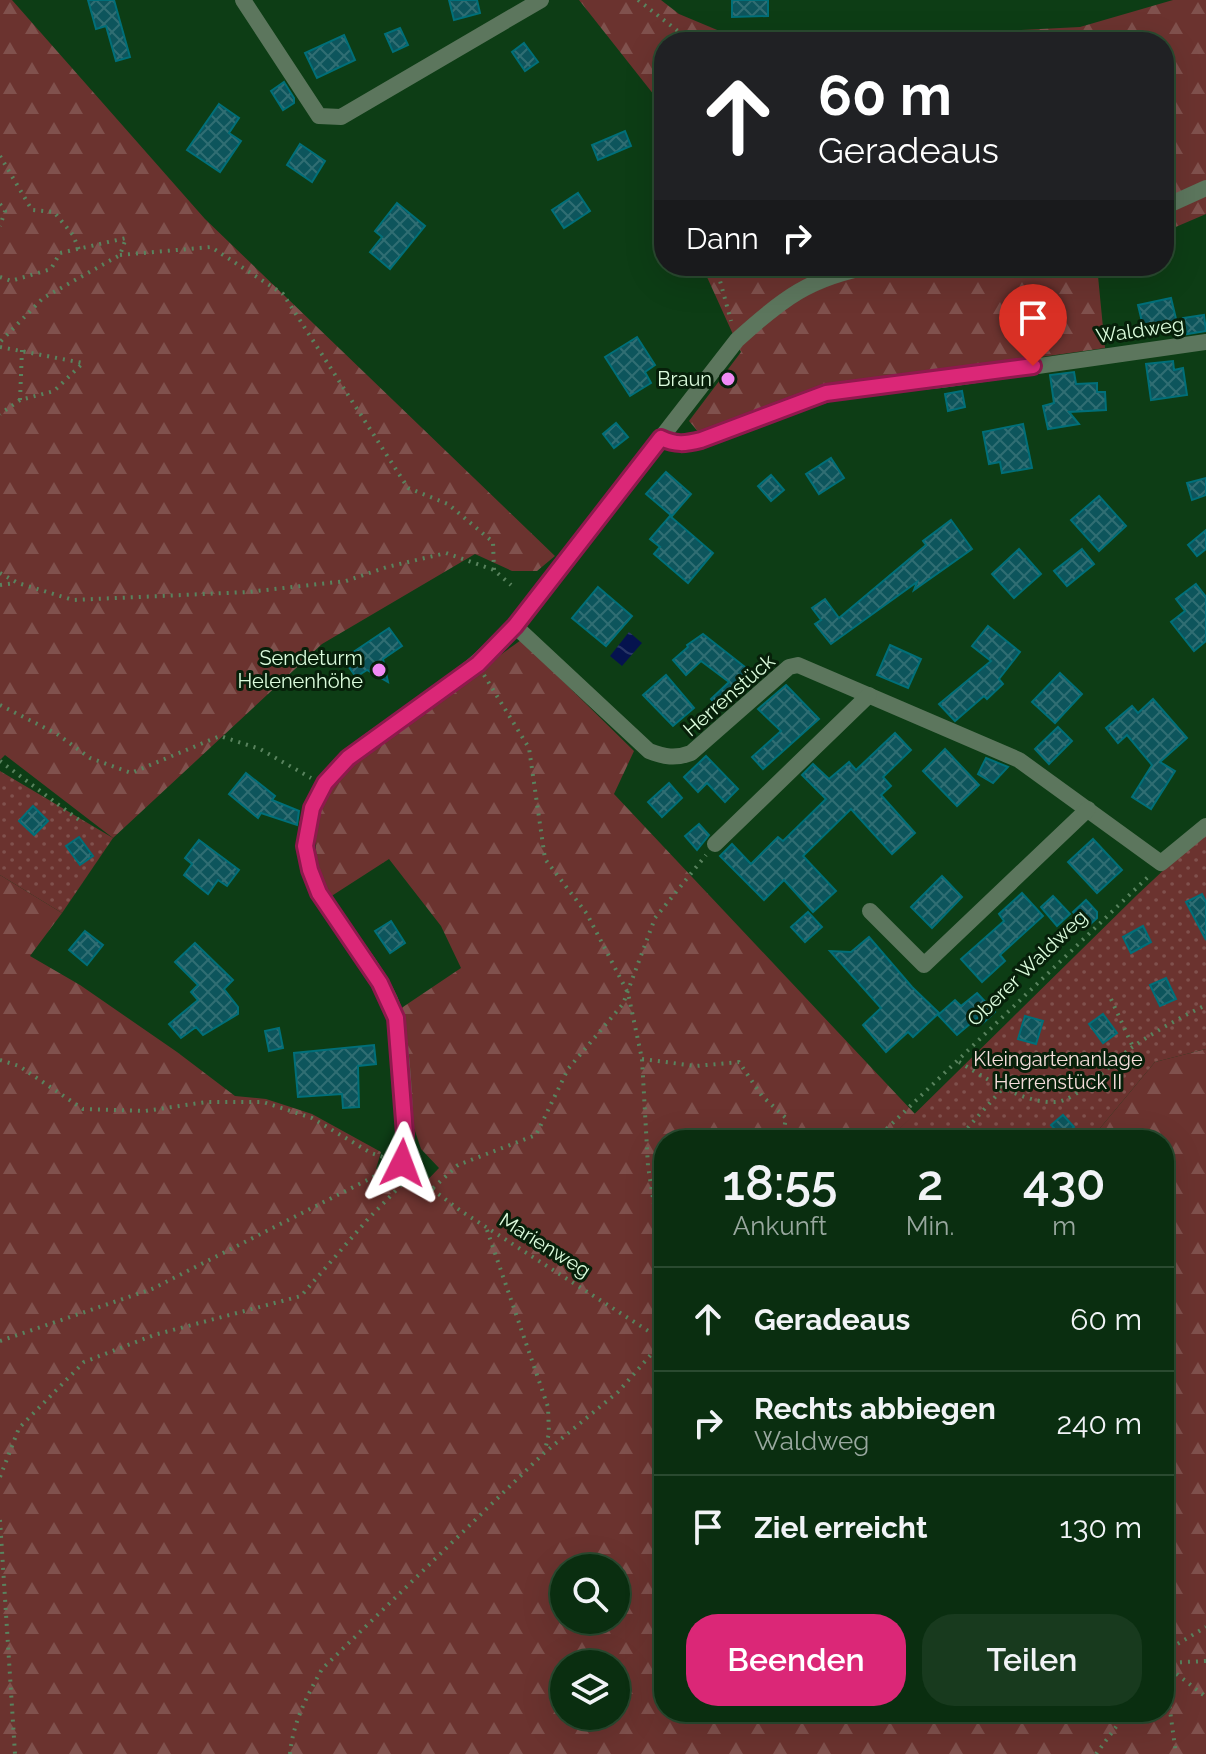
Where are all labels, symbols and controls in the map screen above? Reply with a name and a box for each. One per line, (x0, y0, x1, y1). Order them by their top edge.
text: 60 m (818, 62, 952, 128)
icon: ahead (686, 64, 790, 168)
text: Geradeaus (818, 129, 999, 171)
icon: right (775, 216, 819, 260)
text: Dann (686, 221, 759, 256)
pin (999, 284, 1067, 366)
icon: arrive (1011, 296, 1055, 340)
street label: Waldweg (1094, 312, 1186, 348)
place label: Braun (657, 367, 712, 391)
marker: Braun (719, 370, 737, 388)
place label: Sendeturm Helenenhöhe (237, 646, 363, 693)
street label: Herrenstück (678, 649, 780, 741)
marker: Sendeturm Helenenhöhe (370, 661, 388, 679)
street label: Oberer Waldweg (962, 905, 1092, 1031)
park label: Kleingartenanlage Herrenstück II (973, 1047, 1143, 1094)
position arrow (360, 1121, 444, 1205)
text: 18:55 (722, 1155, 837, 1211)
text: 2 (917, 1155, 943, 1211)
text: 430 (1023, 1155, 1106, 1211)
street label: Marienweg (495, 1208, 595, 1282)
text: Ankunft (733, 1211, 827, 1241)
text: Min. (906, 1211, 954, 1241)
text: m (1052, 1211, 1076, 1241)
icon: ahead (686, 1297, 730, 1341)
text: Geradeaus (754, 1302, 910, 1337)
text: 60 m (1070, 1302, 1142, 1337)
text: Rechts abbiegen (754, 1391, 996, 1426)
icon: right (686, 1401, 730, 1445)
text: 240 m (1056, 1406, 1142, 1441)
text: Waldweg (754, 1426, 869, 1456)
icon: arrive (686, 1505, 730, 1549)
text: Ziel erreicht (754, 1510, 927, 1545)
text: 130 m (1060, 1510, 1142, 1545)
map controls (550, 1554, 630, 1730)
button: search (550, 1554, 630, 1634)
button: Beenden (686, 1614, 906, 1706)
button: Teilen (922, 1614, 1142, 1706)
button: layers (550, 1650, 630, 1730)

